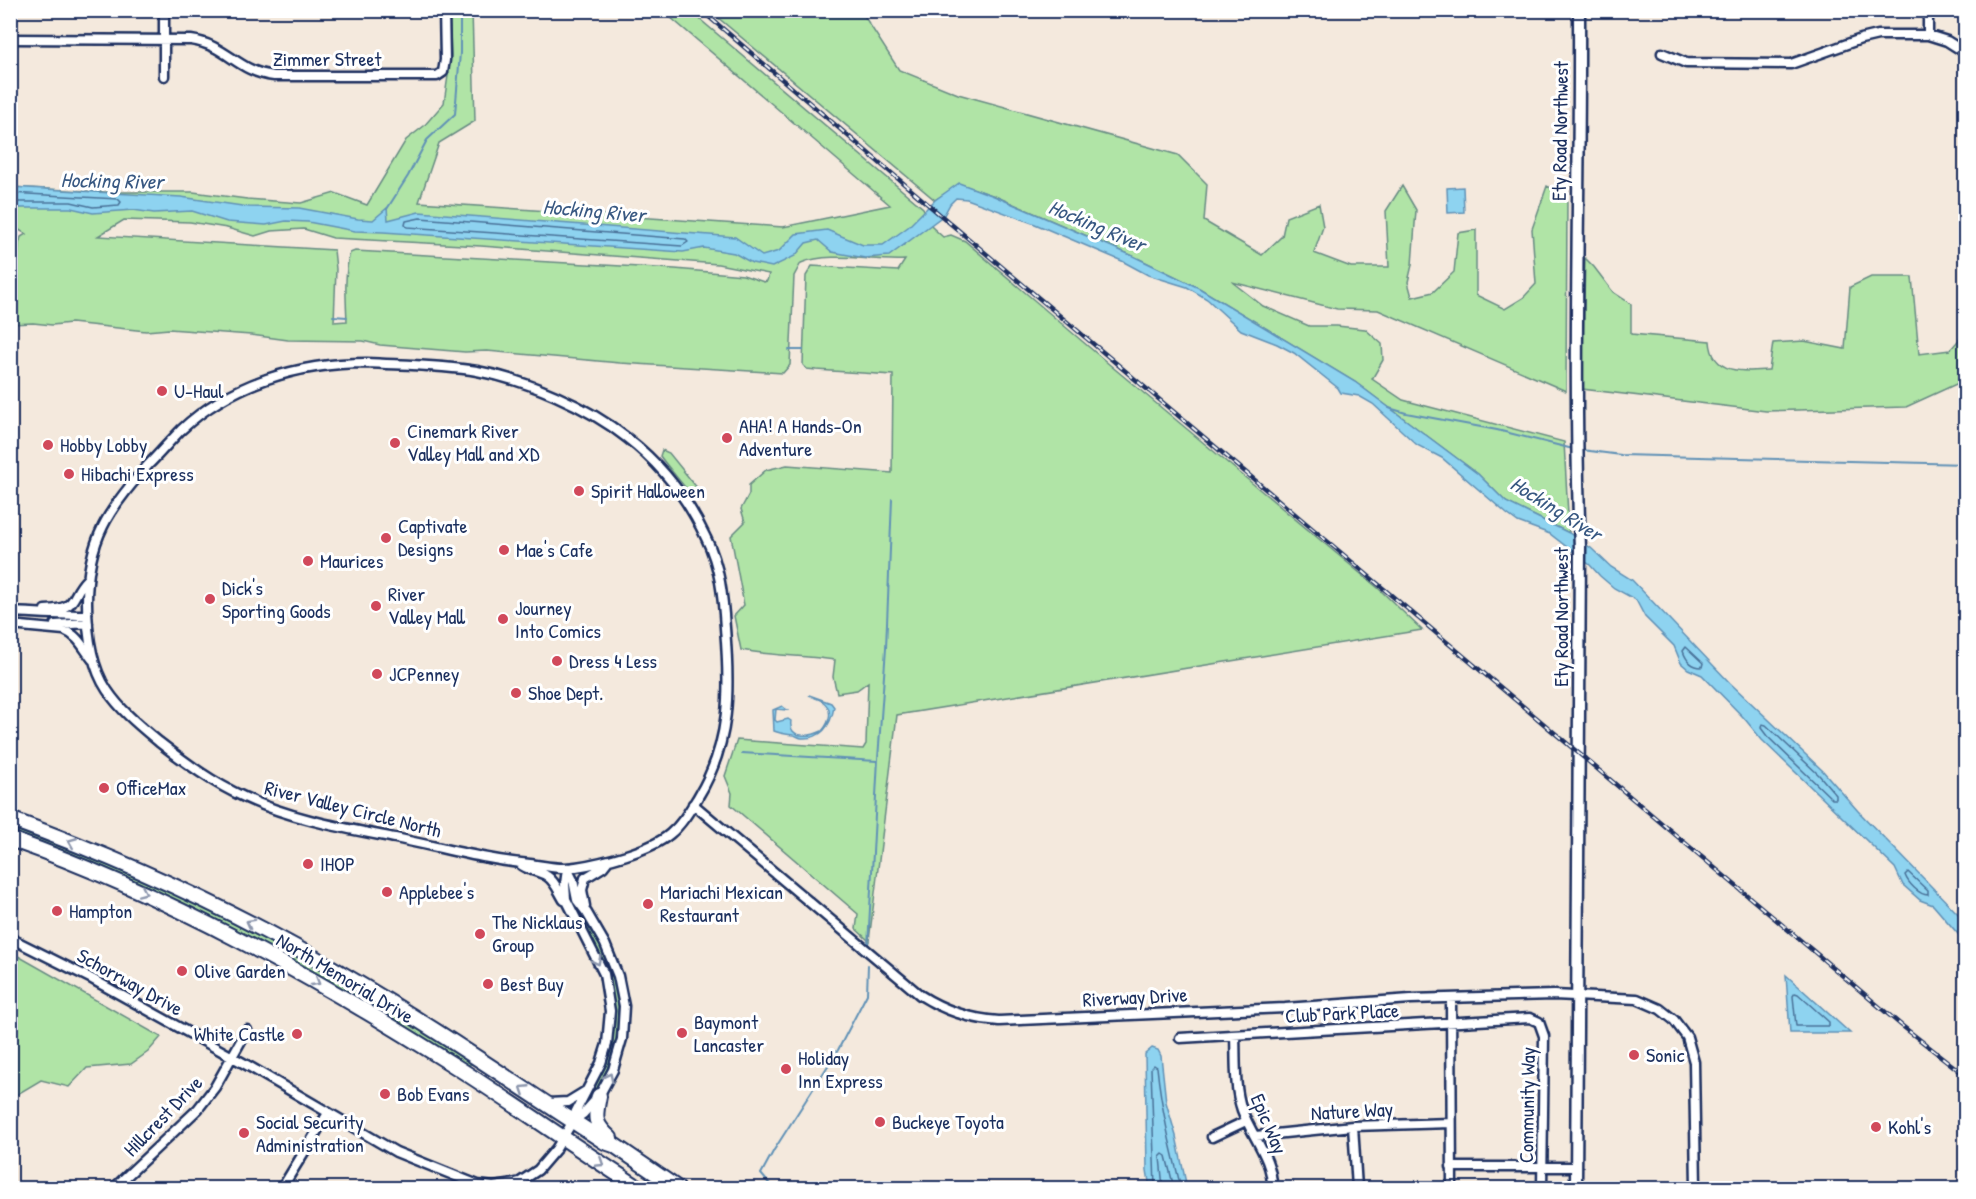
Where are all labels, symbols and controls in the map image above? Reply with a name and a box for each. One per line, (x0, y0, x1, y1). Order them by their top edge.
street label: Zimmer Street (273, 45, 382, 72)
street label: Ety Road Northwest (1545, 60, 1574, 201)
water label: Hocking River (60, 165, 166, 196)
water label: Hocking River (542, 192, 649, 230)
water label: Hocking River (1044, 192, 1153, 260)
place label: U-Haul (174, 377, 224, 404)
marker: U-Haul (155, 384, 169, 398)
place label: AHA! A Hands-On Adventure (739, 412, 862, 462)
place label: Cinemark River Valley Mall and XD (407, 417, 540, 467)
place label: Hobby Lobby (60, 431, 147, 458)
marker: AHA! A Hands-On Adventure (720, 431, 734, 445)
marker: Cinemark River Valley Mall and XD (388, 436, 402, 450)
marker: Hobby Lobby (41, 438, 55, 452)
place label: Hibachi Express (81, 460, 194, 487)
marker: Hibachi Express (62, 467, 76, 481)
water label: Hocking River (1505, 469, 1610, 550)
place label: Spirit Halloween (591, 477, 705, 504)
marker: Spirit Halloween (572, 484, 586, 498)
place label: Captivate Designs (398, 512, 467, 562)
marker: Captivate Designs (379, 531, 393, 545)
place label: Mae's Cafe (516, 536, 593, 563)
marker: Mae's Cafe (497, 543, 511, 557)
street label: Ety Road Northwest (1547, 546, 1574, 687)
place label: Maurices (320, 547, 384, 574)
marker: Maurices (301, 554, 315, 568)
place label: Dick's Sporting Goods (222, 574, 331, 624)
place label: River Valley Mall (388, 580, 465, 630)
marker: Dick's Sporting Goods (203, 592, 217, 606)
place label: Journey Into Comics (515, 594, 601, 644)
marker: River Valley Mall (369, 599, 383, 613)
marker: Journey Into Comics (496, 612, 510, 626)
place label: Dress 4 Less (569, 647, 657, 674)
marker: Dress 4 Less (550, 654, 564, 668)
place label: JCPenney (389, 660, 459, 687)
marker: JCPenney (370, 667, 384, 681)
place label: Shoe Dept. (528, 679, 603, 706)
marker: Shoe Dept. (509, 686, 523, 700)
place label: OfficeMax (116, 774, 187, 801)
street label: River Valley Circle North (262, 774, 444, 844)
marker: OfficeMax (97, 781, 111, 795)
one-way arrow (68, 837, 79, 849)
place label: IHOP (320, 850, 355, 877)
marker: IHOP (301, 857, 315, 871)
place label: Applebee's (399, 878, 475, 905)
place label: Mariachi Mexican Restaurant (660, 878, 783, 928)
one-way arrow (136, 885, 147, 897)
marker: Applebee's (380, 885, 394, 899)
place label: Hampton (69, 897, 132, 924)
marker: Mariachi Mexican Restaurant (641, 897, 655, 911)
marker: Hampton (50, 904, 64, 918)
place label: The Nicklaus Group (492, 908, 583, 958)
one-way arrow (245, 919, 256, 930)
street label: North Memorial Drive (272, 926, 419, 1029)
marker: The Nicklaus Group (473, 927, 487, 941)
street label: Schorrway Drive (73, 941, 188, 1022)
one-way arrow (590, 954, 602, 965)
place label: Olive Garden (194, 957, 285, 984)
marker: Olive Garden (175, 964, 189, 978)
place label: Best Buy (500, 970, 564, 997)
one-way arrow (310, 974, 320, 986)
marker: Best Buy (481, 977, 495, 991)
street label: Riverway Drive (1082, 980, 1188, 1013)
street label: Club Park Place (1285, 996, 1399, 1029)
place label: Baymont Lancaster (694, 1008, 764, 1058)
place label: White Castle (194, 1020, 285, 1047)
marker: Baymont Lancaster (675, 1026, 689, 1040)
marker: White Castle (290, 1027, 304, 1041)
place label: Sonic (1646, 1041, 1685, 1068)
place label: Holiday Inn Express (798, 1044, 883, 1094)
street label: Community Way (1512, 1047, 1541, 1163)
marker: Sonic (1627, 1048, 1641, 1062)
marker: Holiday Inn Express (779, 1062, 793, 1076)
street label: Hillcrest Drive (117, 1069, 208, 1162)
one-way arrow (602, 1072, 614, 1083)
place label: Bob Evans (397, 1080, 470, 1107)
one-way arrow (520, 1085, 531, 1096)
marker: Bob Evans (378, 1087, 392, 1101)
street label: Epic Way (1245, 1090, 1294, 1158)
street label: Nature Way (1310, 1095, 1394, 1126)
place label: Social Security Administration (256, 1108, 364, 1158)
place label: Buckeye Toyota (892, 1108, 1004, 1135)
place label: Kohl's (1888, 1113, 1932, 1140)
marker: Buckeye Toyota (873, 1115, 887, 1129)
marker: Kohl's (1869, 1120, 1883, 1134)
marker: Social Security Administration (237, 1126, 251, 1140)
one-way arrow (594, 1156, 604, 1168)

